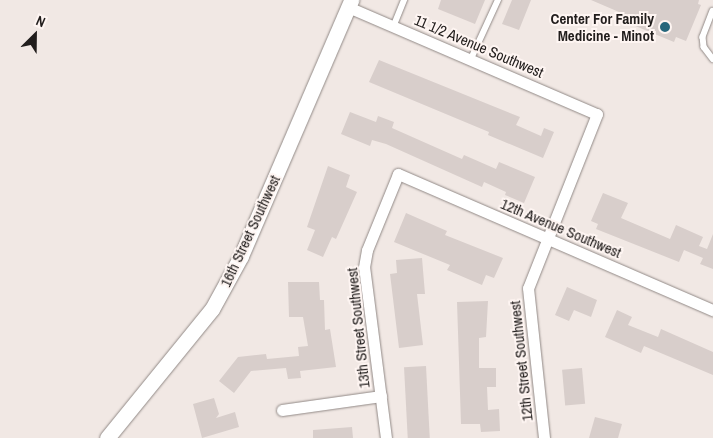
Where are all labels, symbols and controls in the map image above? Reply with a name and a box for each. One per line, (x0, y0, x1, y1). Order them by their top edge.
place label: Center For Family Medicine - Minot (551, 9, 654, 44)
north arrow (10, 10, 60, 60)
text: N (34, 11, 48, 31)
street label: 11 1/2 Avenue Southwest (411, 11, 547, 81)
marker: Center For Family Medicine - Minot (658, 20, 672, 34)
street label: 16th Street Southwest (216, 172, 284, 290)
street label: 12th Avenue Southwest (498, 194, 624, 262)
street label: 13th Street Southwest (343, 267, 373, 389)
street label: 12th Street Southwest (506, 300, 536, 422)

